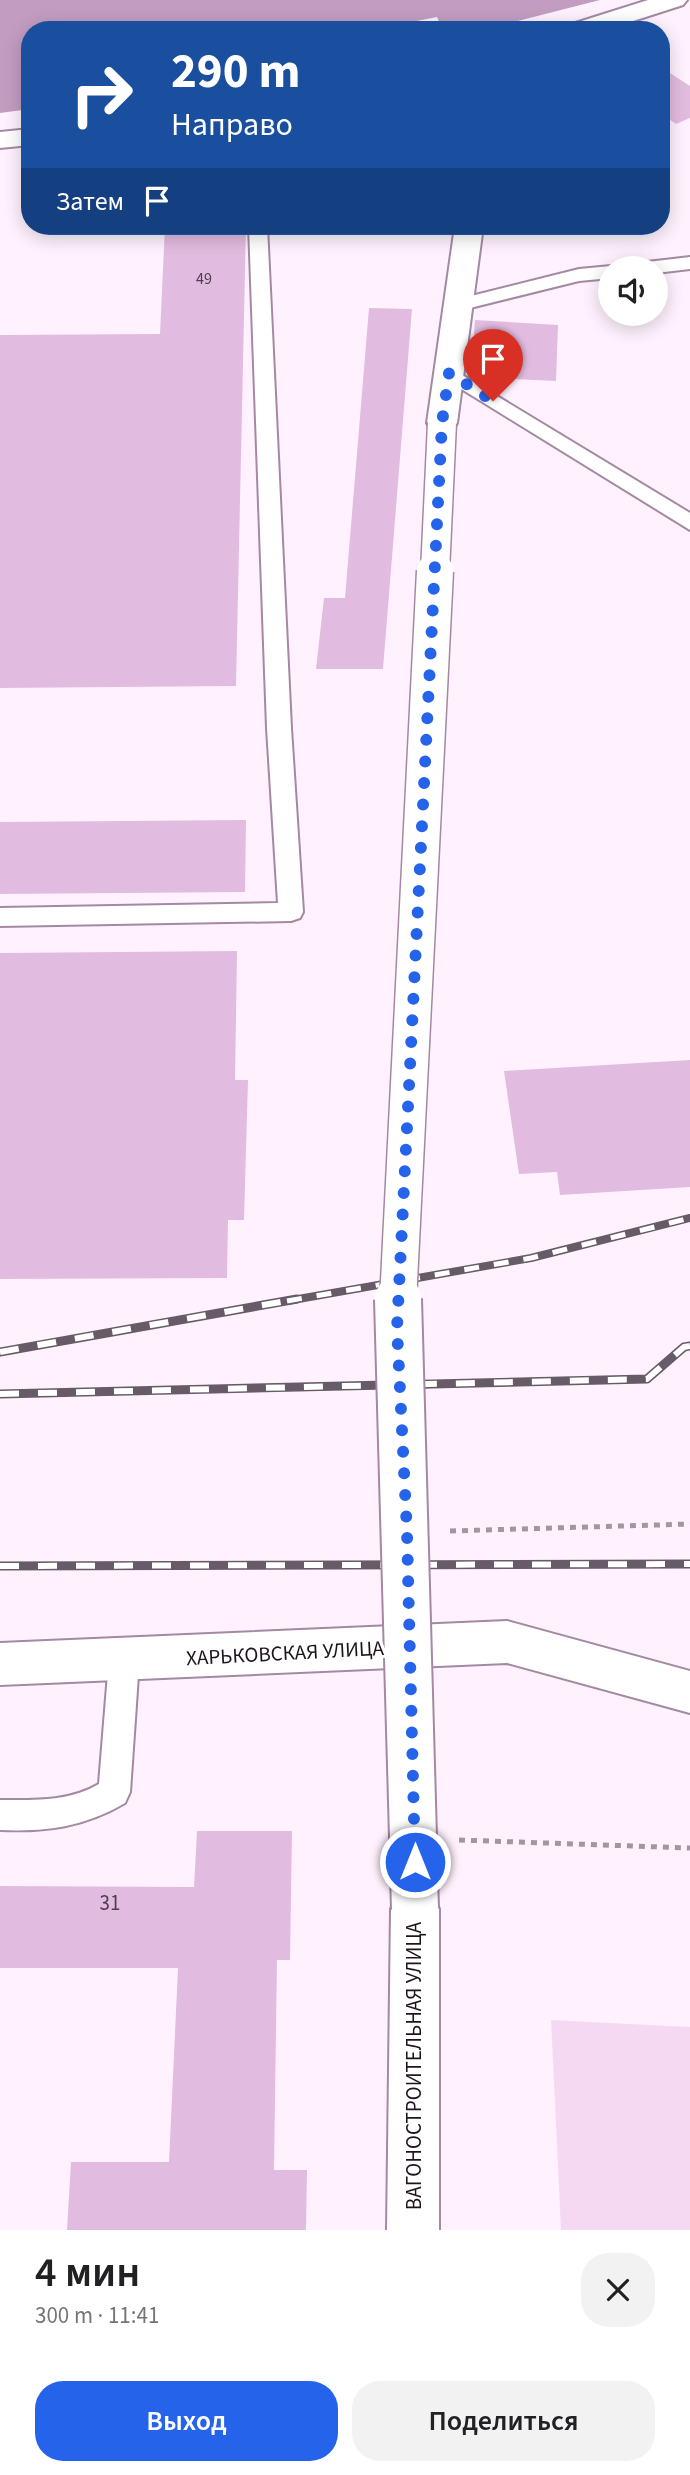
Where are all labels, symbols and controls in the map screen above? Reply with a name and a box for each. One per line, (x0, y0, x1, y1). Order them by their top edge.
text: 290 m (171, 37, 300, 107)
icon: right (56, 49, 147, 140)
text: Направо (171, 102, 293, 148)
icon: arrive (138, 182, 176, 220)
text: Затем (56, 183, 124, 220)
map controls (598, 256, 668, 326)
button: sound (598, 256, 668, 326)
house number: 49 (196, 268, 212, 290)
pin (463, 329, 523, 401)
icon: arrive (474, 340, 512, 378)
street label: ХАРЬКОВСКАЯ УЛИЦА (185, 1633, 385, 1673)
position arrow (378, 1825, 452, 1899)
house number: 31 (100, 1888, 120, 1918)
street label: ВАГОНОСТРОИТЕЛЬНАЯ УЛИЦА (399, 1921, 429, 2210)
text: 4 мин (35, 2243, 140, 2303)
button: close (581, 2253, 655, 2327)
text: 300 m · 11:41 (35, 2299, 159, 2332)
button: Выход (35, 2381, 338, 2461)
button: Поделиться (352, 2381, 655, 2461)

